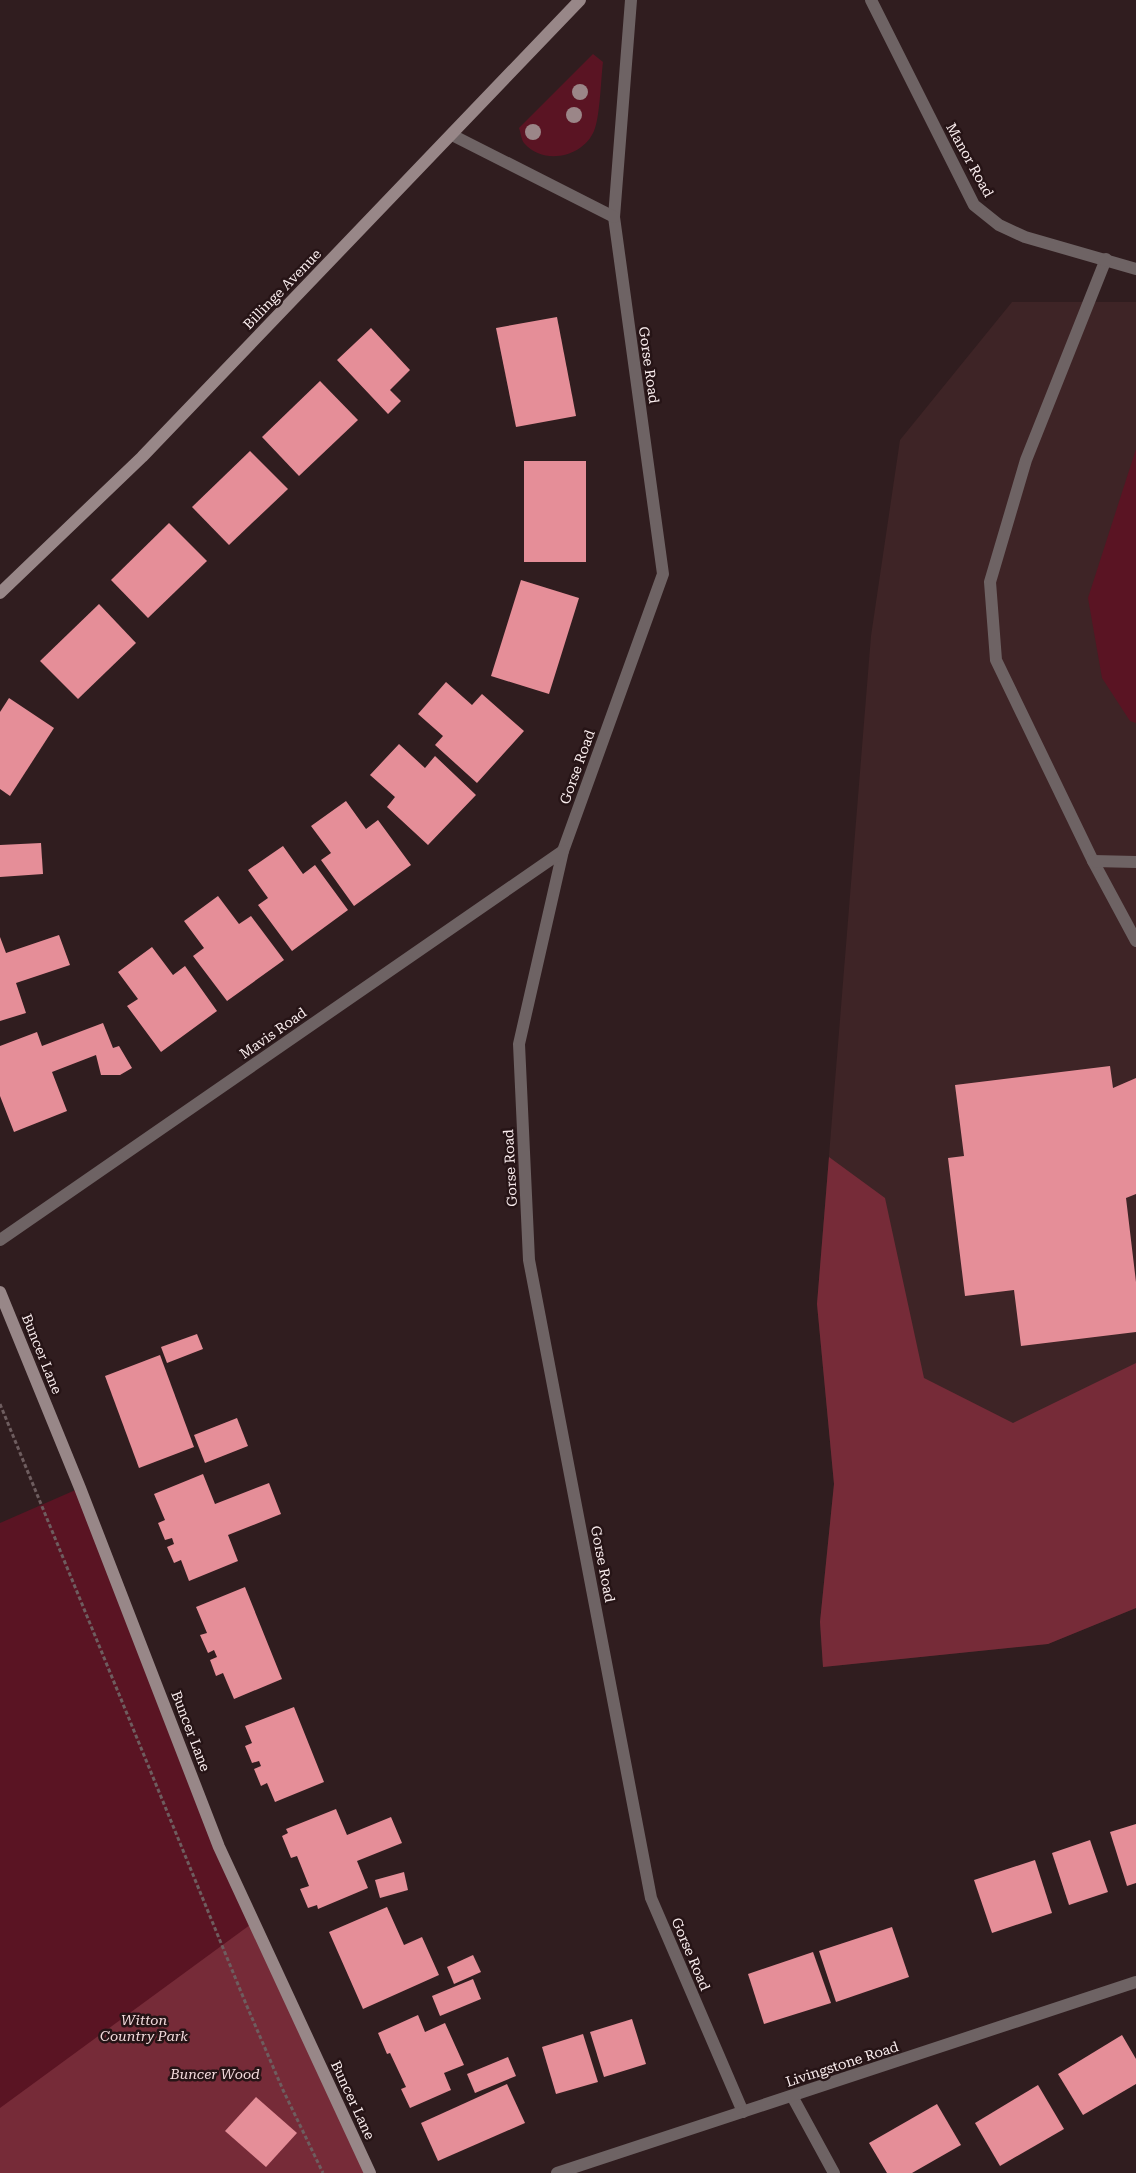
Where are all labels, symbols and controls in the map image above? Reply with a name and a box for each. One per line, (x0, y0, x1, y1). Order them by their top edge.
street label: Manor Road (943, 120, 997, 200)
street label: Billinge Avenue (240, 245, 324, 332)
street label: Gorse Road (636, 325, 662, 405)
street label: Gorse Road (556, 728, 598, 806)
street label: Mavis Road (237, 1004, 309, 1062)
street label: Gorse Road (500, 1129, 520, 1207)
street label: Buncer Lane (19, 1312, 65, 1397)
street label: Gorse Road (588, 1524, 618, 1604)
street label: Buncer Lane (168, 1688, 214, 1774)
street label: Gorse Road (668, 1915, 714, 1993)
park label: Witton Country Park (100, 2012, 188, 2044)
street label: Livingstone Road (784, 2038, 900, 2090)
street label: Buncer Lane (328, 2058, 378, 2142)
park label: Buncer Wood (169, 2066, 260, 2082)

